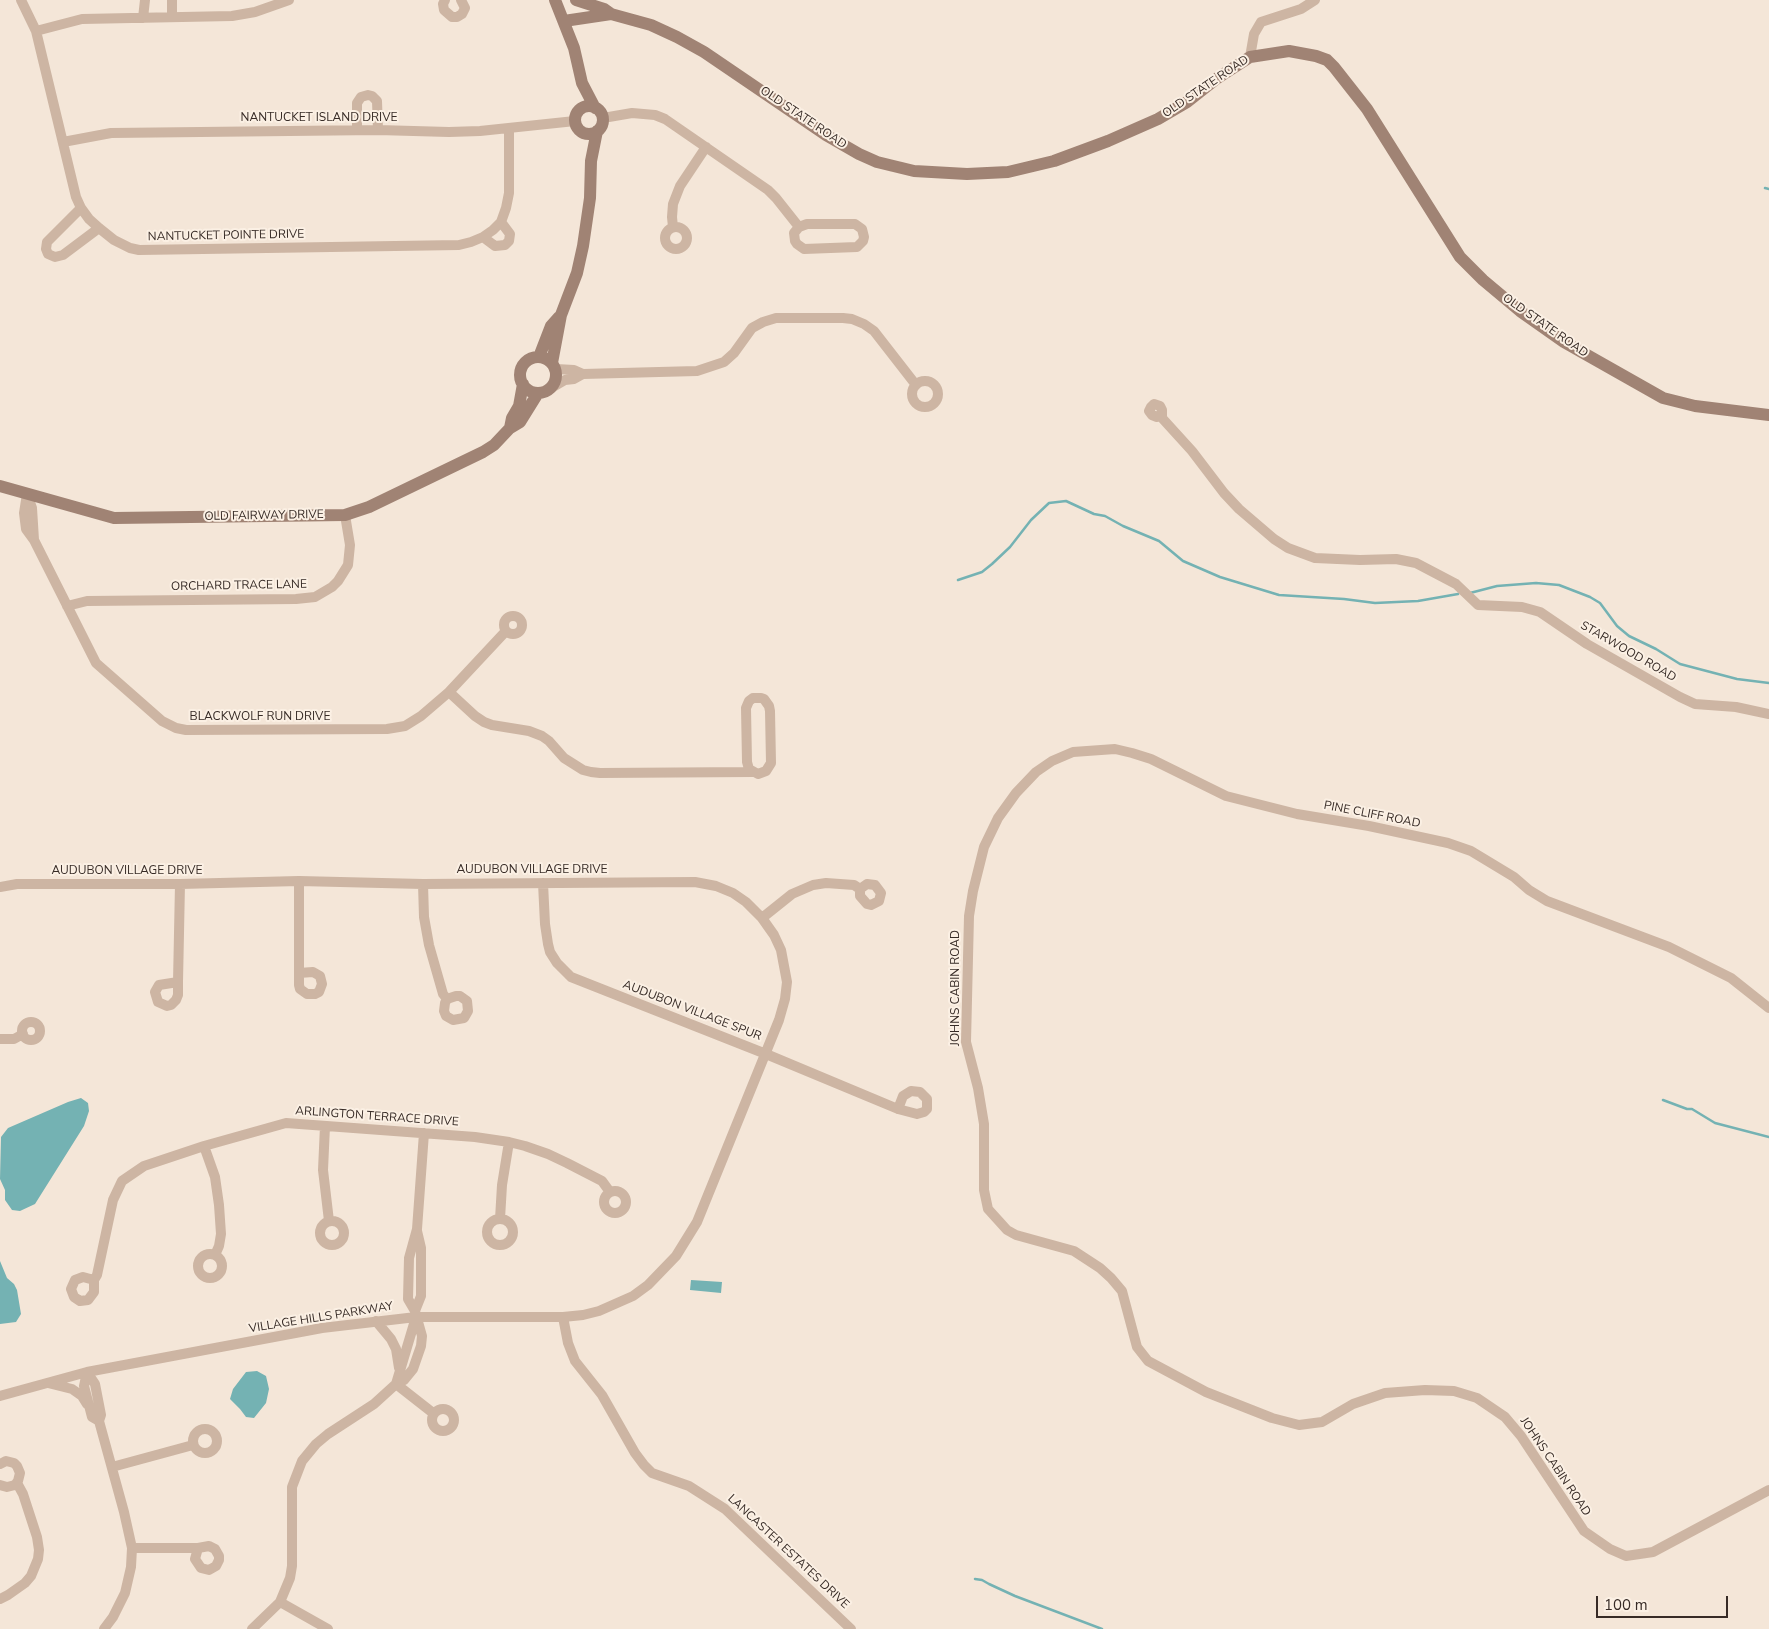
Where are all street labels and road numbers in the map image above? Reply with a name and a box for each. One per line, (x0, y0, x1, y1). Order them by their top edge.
street label: OLD STATE ROAD (1160, 53, 1252, 121)
street label: OLD STATE ROAD (757, 84, 849, 152)
street label: NANTUCKET ISLAND DRIVE (241, 111, 397, 125)
street label: NANTUCKET POINTE DRIVE (148, 227, 304, 245)
street label: OLD STATE ROAD (1499, 291, 1591, 361)
street label: OLD FAIRWAY DRIVE (204, 508, 324, 524)
street label: ORCHARD TRACE LANE (171, 578, 307, 594)
street label: STARWOOD ROAD (1578, 619, 1678, 685)
street label: BLACKWOLF RUN DRIVE (190, 710, 330, 724)
street label: PINE CLIFF ROAD (1322, 799, 1422, 831)
street label: AUDUBON VILLAGE DRIVE (456, 863, 608, 877)
street label: AUDUBON VILLAGE DRIVE (51, 864, 203, 878)
street label: JOHNS CABIN ROAD (949, 930, 963, 1046)
street label: AUDUBON VILLAGE SPUR (621, 978, 763, 1044)
street label: ARLINGTON TERRACE DRIVE (295, 1104, 459, 1130)
street label: VILLAGE HILLS PARKWAY (248, 1300, 394, 1336)
street label: JOHNS CABIN ROAD (1517, 1415, 1593, 1519)
street label: LANCASTER ESTATES DRIVE (724, 1492, 852, 1612)

